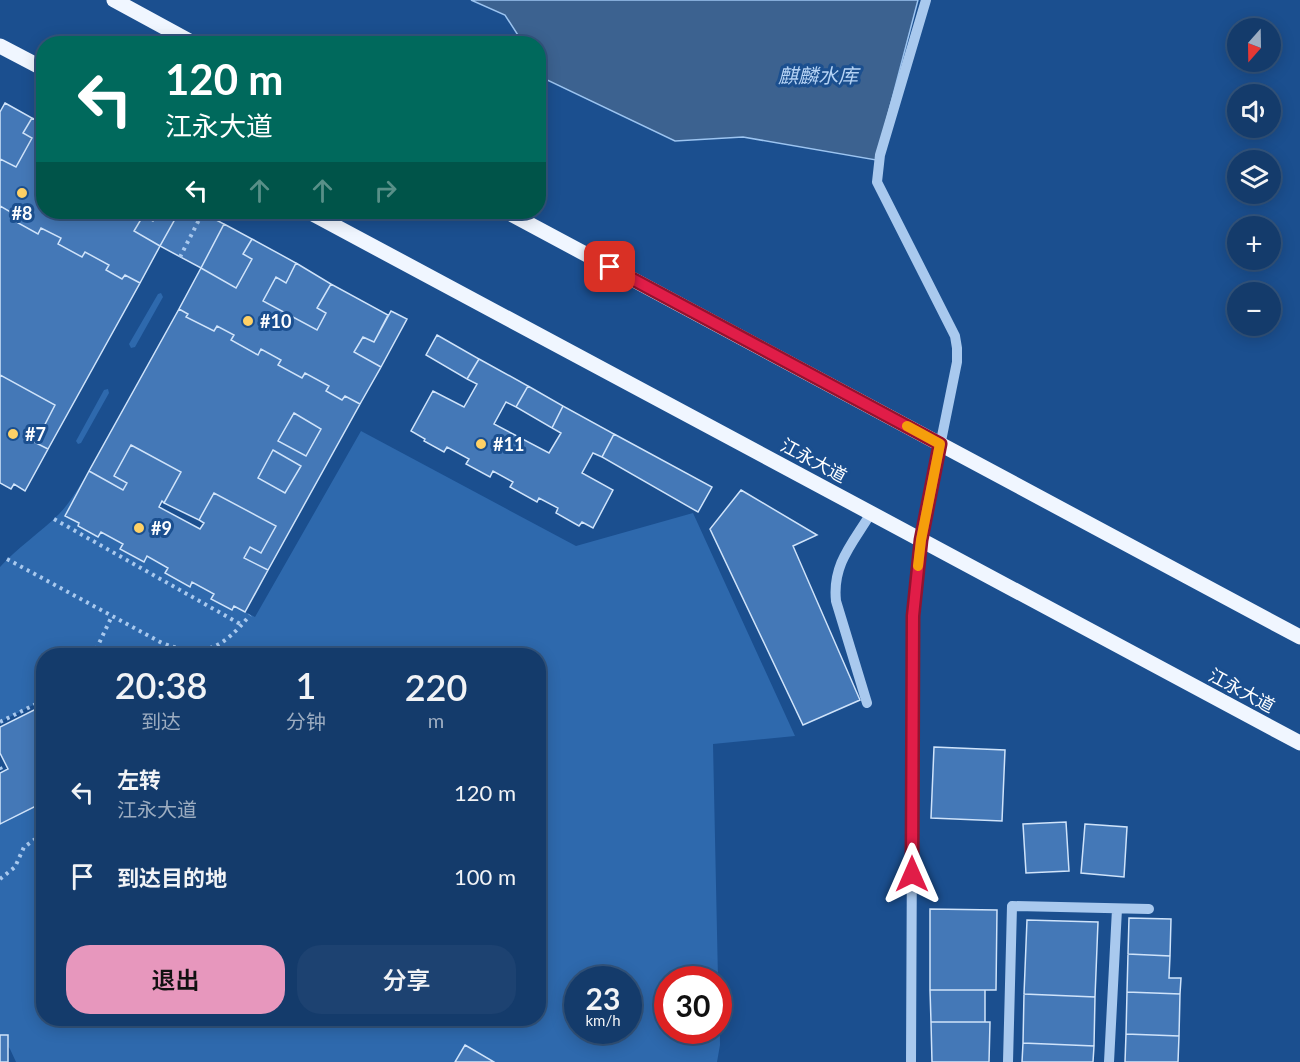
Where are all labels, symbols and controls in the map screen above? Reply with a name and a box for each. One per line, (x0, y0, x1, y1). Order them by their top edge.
north arrow (1227, 18, 1281, 72)
map controls (1227, 18, 1281, 336)
text: 120 m (165, 54, 283, 104)
icon: left (66, 60, 144, 138)
water label: 麒麟水库 (778, 63, 861, 87)
button: sound (1227, 84, 1281, 138)
text: 江永大道 (165, 109, 273, 142)
button: layers (1227, 150, 1281, 204)
icon: left (180, 174, 213, 207)
icon: ahead (243, 174, 276, 207)
icon: ahead (306, 174, 339, 207)
icon: right (369, 174, 402, 207)
marker: #8 (15, 186, 29, 200)
place label: #8 (12, 202, 32, 224)
button: + (1227, 216, 1281, 270)
pin (584, 241, 635, 292)
icon: arrive (593, 250, 626, 283)
button: − (1227, 282, 1281, 336)
place label: #10 (260, 310, 291, 332)
marker: #10 (241, 314, 255, 328)
place label: #7 (25, 423, 46, 445)
marker: #7 (6, 427, 20, 441)
place label: #11 (493, 433, 524, 455)
street label: 江永大道 (777, 433, 851, 487)
marker: #11 (474, 437, 488, 451)
place label: #9 (151, 517, 172, 539)
marker: #9 (132, 521, 146, 535)
text: 20:38 (115, 663, 207, 707)
text: 1 (296, 663, 316, 707)
street label: 江永大道 (1205, 663, 1279, 717)
text: 220 (405, 665, 467, 709)
text: m (428, 708, 444, 732)
text: 到达 (141, 709, 181, 733)
text: 分钟 (286, 709, 326, 733)
text: 左转 (117, 766, 161, 793)
icon: left (66, 776, 99, 809)
text: 120 m (454, 779, 516, 806)
text: 江永大道 (117, 797, 197, 821)
position arrow (880, 842, 944, 906)
icon: arrive (66, 860, 99, 893)
text: 100 m (454, 863, 516, 890)
text: 到达目的地 (117, 864, 227, 891)
button: 退出 (66, 945, 285, 1014)
button: 分享 (297, 945, 516, 1014)
speed limit sign: 30 (654, 966, 732, 1044)
text: 23 (586, 980, 620, 1016)
text: km/h (585, 1011, 621, 1029)

